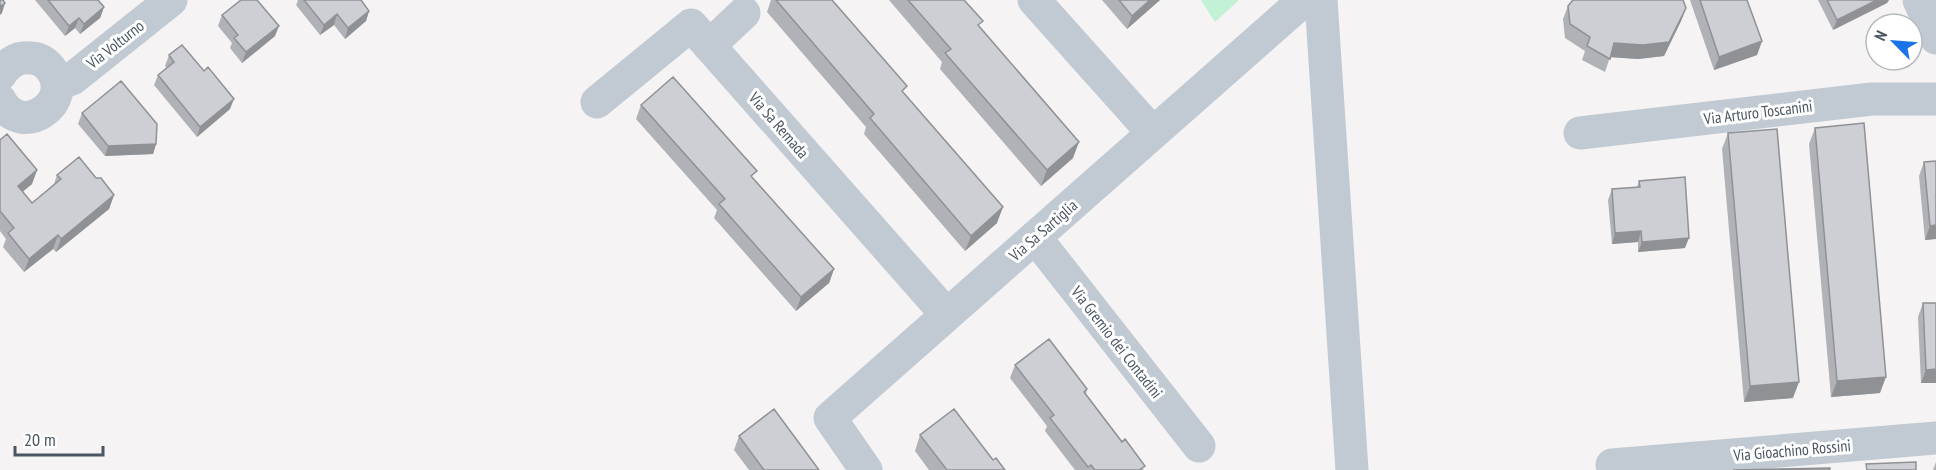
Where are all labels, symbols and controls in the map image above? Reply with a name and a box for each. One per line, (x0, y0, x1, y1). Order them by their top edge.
north arrow (1864, 12, 1924, 72)
street label: Via Volturno (82, 15, 148, 73)
text: N (1870, 28, 1891, 44)
street label: Via Sa Remada (744, 87, 813, 162)
street label: Via Arturo Toscanini (1702, 95, 1813, 129)
street label: Via Sa Sartiglia (1004, 195, 1081, 266)
street label: Via Gremio dei Contadini (1066, 281, 1167, 402)
scale bar (15, 419, 104, 457)
text: 20 m (24, 428, 56, 451)
street label: Via Gioachino Rossini (1732, 435, 1851, 465)

